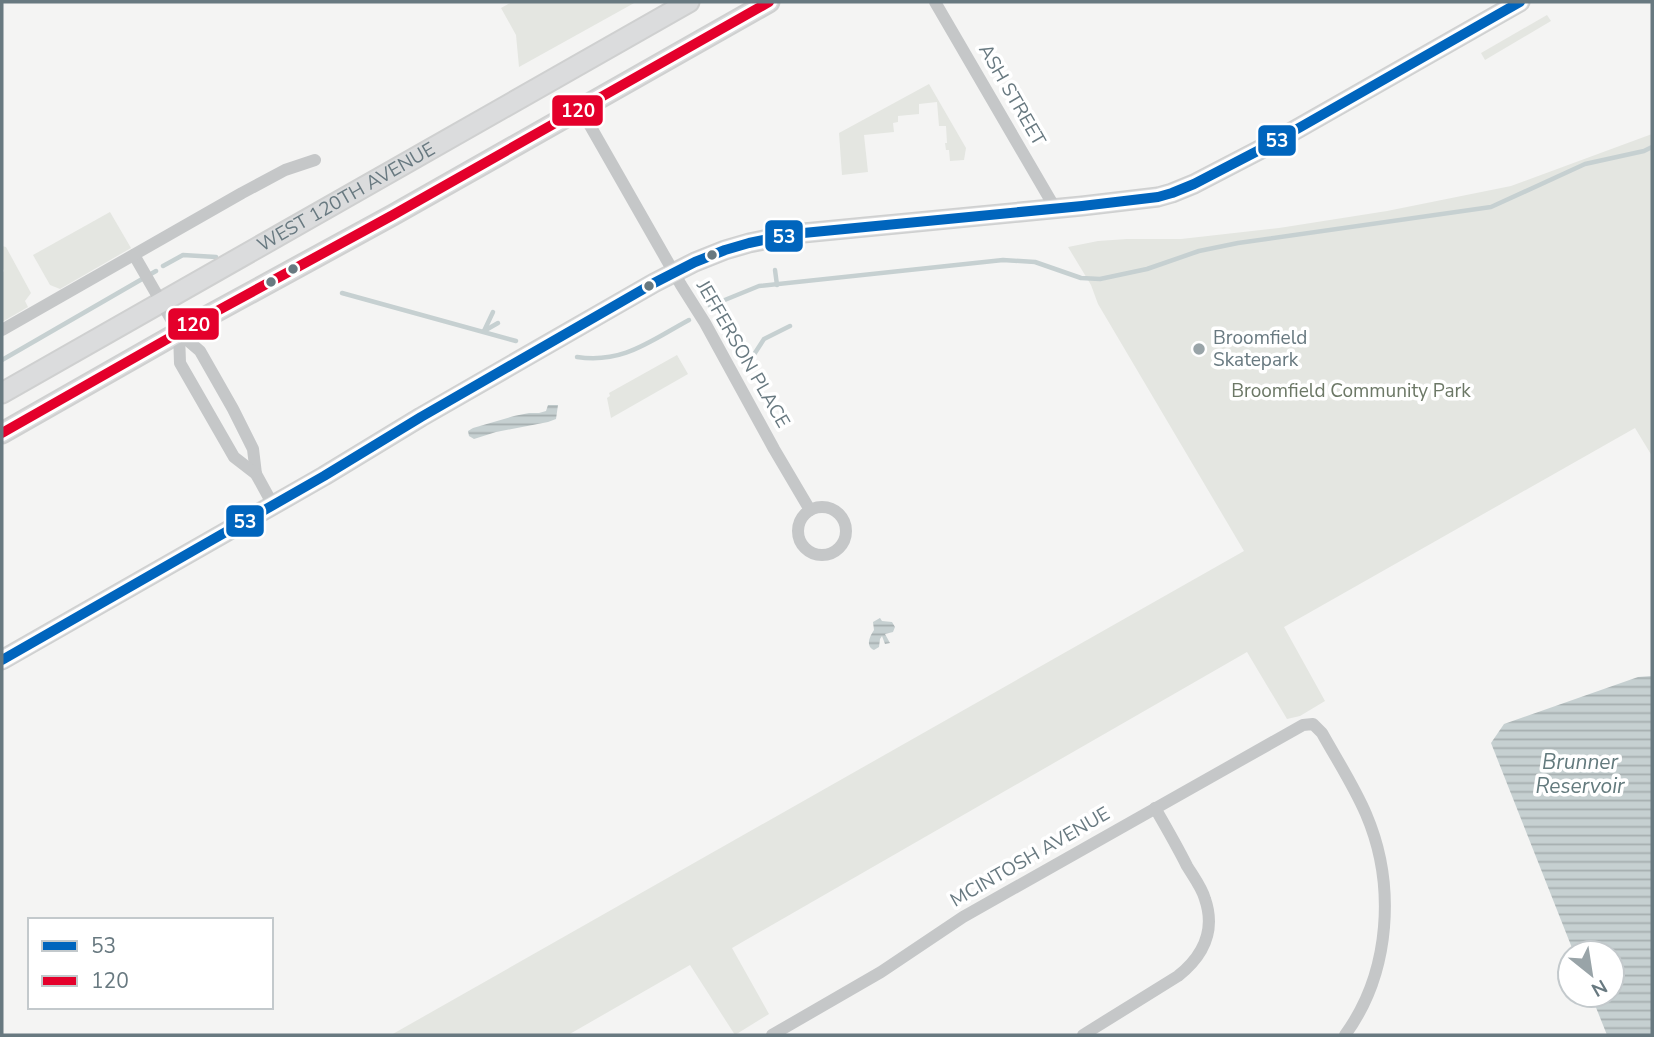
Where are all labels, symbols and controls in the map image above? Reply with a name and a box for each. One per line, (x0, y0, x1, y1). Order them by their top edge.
street label: ASH STREET (972, 39, 1052, 151)
line badge: 120 (551, 94, 604, 127)
text: 120 (561, 98, 595, 124)
line badge: 53 (1257, 124, 1297, 157)
text: 53 (1266, 128, 1288, 154)
street label: WEST 120TH AVENUE (253, 136, 440, 258)
line badge: 53 (764, 219, 804, 253)
text: 53 (773, 224, 795, 250)
unlabelled marker (705, 248, 719, 262)
unlabelled marker (286, 262, 300, 276)
unlabelled marker (264, 275, 278, 289)
street label: JEFFERSON PLACE (690, 275, 796, 433)
unlabelled marker (642, 279, 656, 293)
line badge: 120 (167, 307, 220, 341)
text: 120 (176, 312, 210, 338)
place label: Broomfield Skatepark (1213, 325, 1307, 373)
marker: Broomfield Skatepark (1191, 341, 1207, 357)
park label: Broomfield Community Park (1231, 378, 1471, 404)
line badge: 53 (225, 504, 265, 538)
text: 53 (234, 509, 256, 535)
water label: Brunner Reservoir (1535, 748, 1625, 800)
street label: MCINTOSH AVENUE (946, 801, 1114, 913)
legend (28, 918, 273, 1009)
text: 53 (91, 932, 116, 960)
north arrow (1556, 939, 1626, 1009)
text: 120 (91, 967, 129, 995)
text: N (1586, 973, 1612, 1003)

